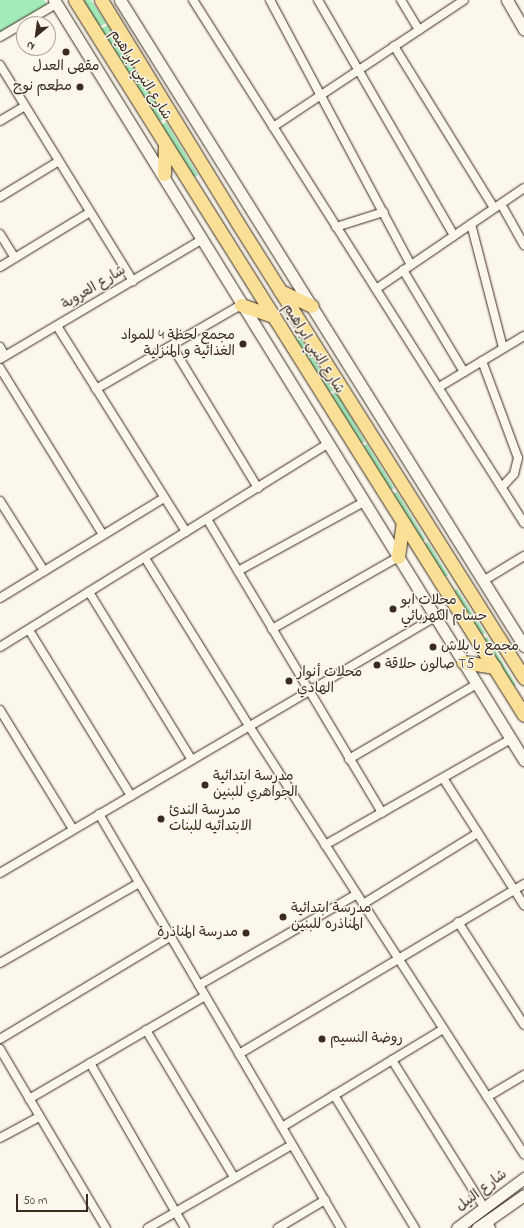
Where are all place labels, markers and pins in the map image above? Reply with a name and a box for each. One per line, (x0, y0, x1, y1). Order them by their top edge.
marker: مقهى العدل (61, 47, 71, 57)
place label: مقهى العدل (33, 59, 99, 75)
place label: مطعم نوح (13, 79, 72, 95)
marker: مطعم نوح (75, 82, 85, 92)
place label: مجمع لحظة 4 للمواد الغذائية و المنزلية (121, 328, 235, 360)
marker: مجمع لحظة 4 للمواد الغذائية و المنزلية (238, 339, 248, 349)
place label: محلات ابو حسام الكهربائي (401, 593, 487, 626)
marker: محلات ابو حسام الكهربائي (388, 604, 398, 614)
place label: مجمع يا بلاش (441, 639, 519, 655)
marker: مجمع يا بلاش (428, 642, 438, 652)
place label: صالون حلاقة T5 (385, 657, 474, 673)
marker: صالون حلاقة T5 (372, 660, 382, 670)
place label: محلات أنوار الهادي (297, 665, 362, 698)
marker: محلات أنوار الهادي (284, 676, 294, 686)
place label: مدرسة ابتدائية الجواهري للبنين (213, 769, 298, 802)
marker: مدرسة ابتدائية الجواهري للبنين (200, 780, 210, 790)
place label: مدرسة الندئ الابتدائيه للبنات (169, 803, 252, 836)
marker: مدرسة الندئ الابتدائيه للبنات (156, 814, 166, 824)
place label: مدرسة ابتدائية المناذره للبنين (291, 901, 372, 934)
marker: مدرسة ابتدائية المناذره للبنين (278, 912, 288, 922)
place label: مدرسة المناذرة (157, 925, 238, 941)
marker: مدرسة المناذرة (241, 928, 251, 938)
place label: روضة النسيم (330, 1031, 403, 1047)
marker: روضة النسيم (317, 1034, 327, 1044)

